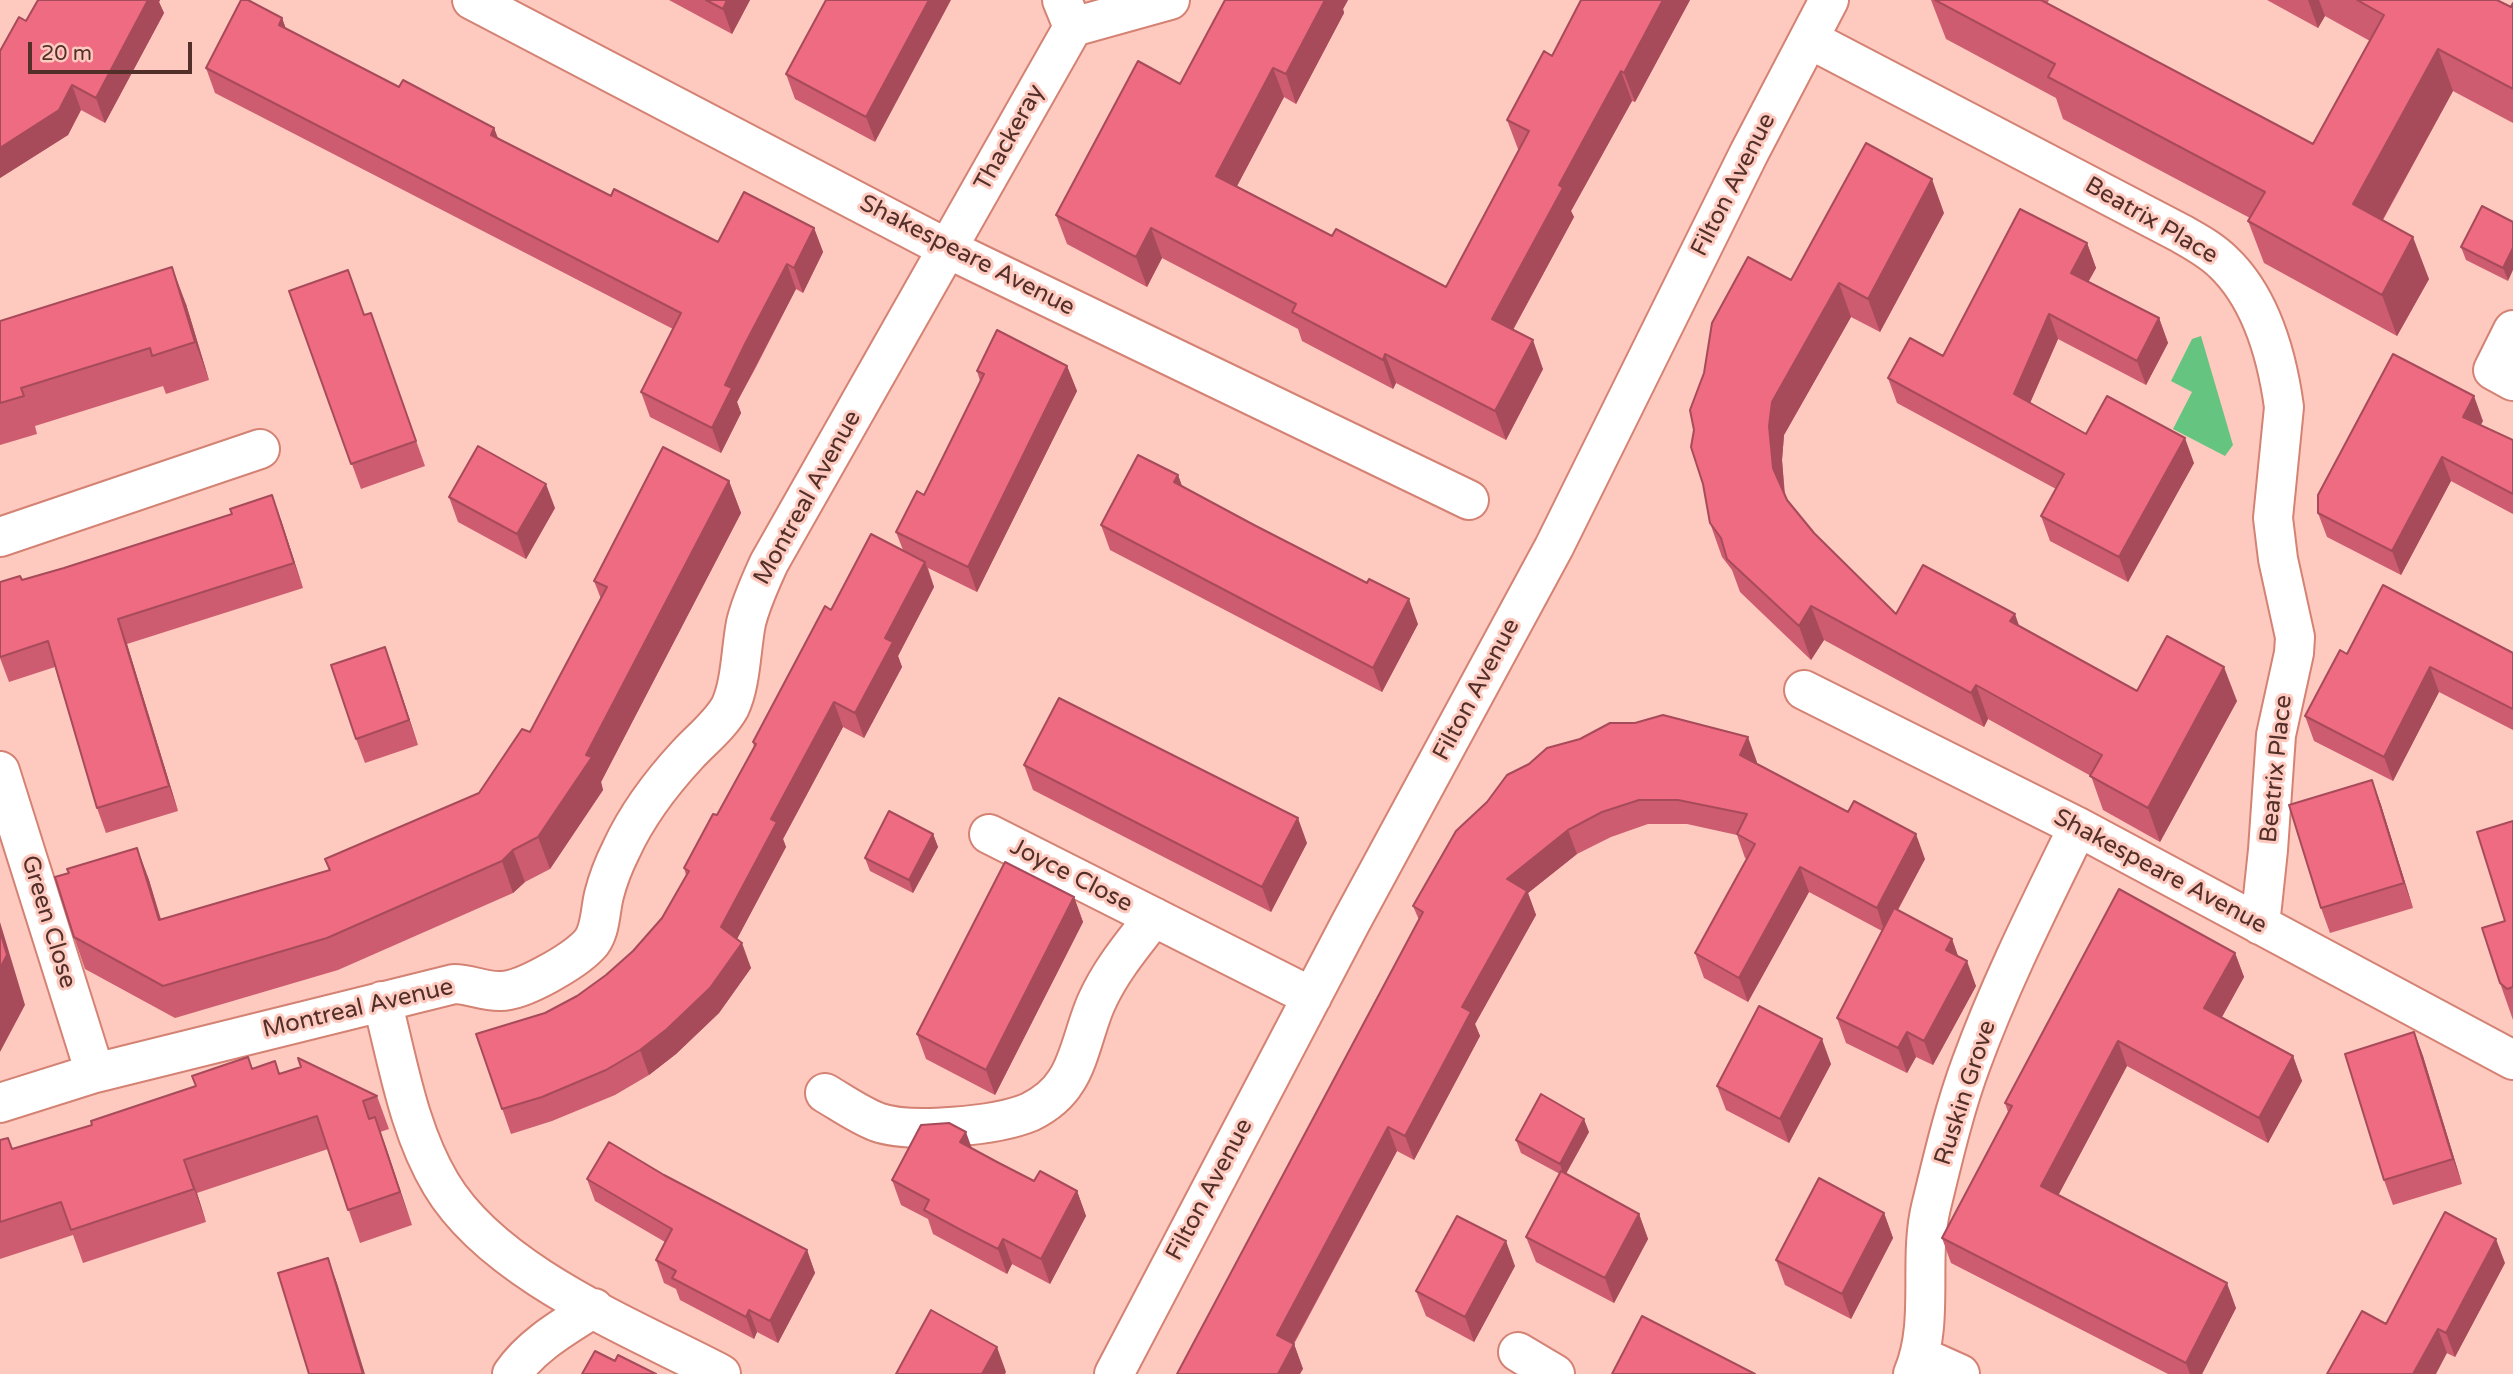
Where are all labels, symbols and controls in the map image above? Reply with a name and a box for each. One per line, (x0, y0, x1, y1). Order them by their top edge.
scale bar (32, 28, 196, 72)
text: 20 m (41, 41, 92, 66)
street label: Thackeray (969, 80, 1051, 196)
street label: Filton Avenue (1686, 109, 1782, 261)
street label: Beatrix Place (2079, 171, 2223, 271)
street label: Shakespeare Avenue (855, 189, 1079, 323)
street label: Montreal Avenue (748, 406, 868, 590)
street label: Filton Avenue (1428, 614, 1526, 766)
street label: Beatrix Place (2255, 694, 2299, 844)
street label: Shakespeare Avenue (2048, 804, 2272, 940)
street label: Joyce Close (1005, 833, 1137, 919)
street label: Green Close (14, 852, 82, 992)
street label: Montreal Avenue (260, 973, 456, 1045)
street label: Ruskin Grove (1929, 1017, 2003, 1169)
street label: Filton Avenue (1161, 1114, 1259, 1266)

